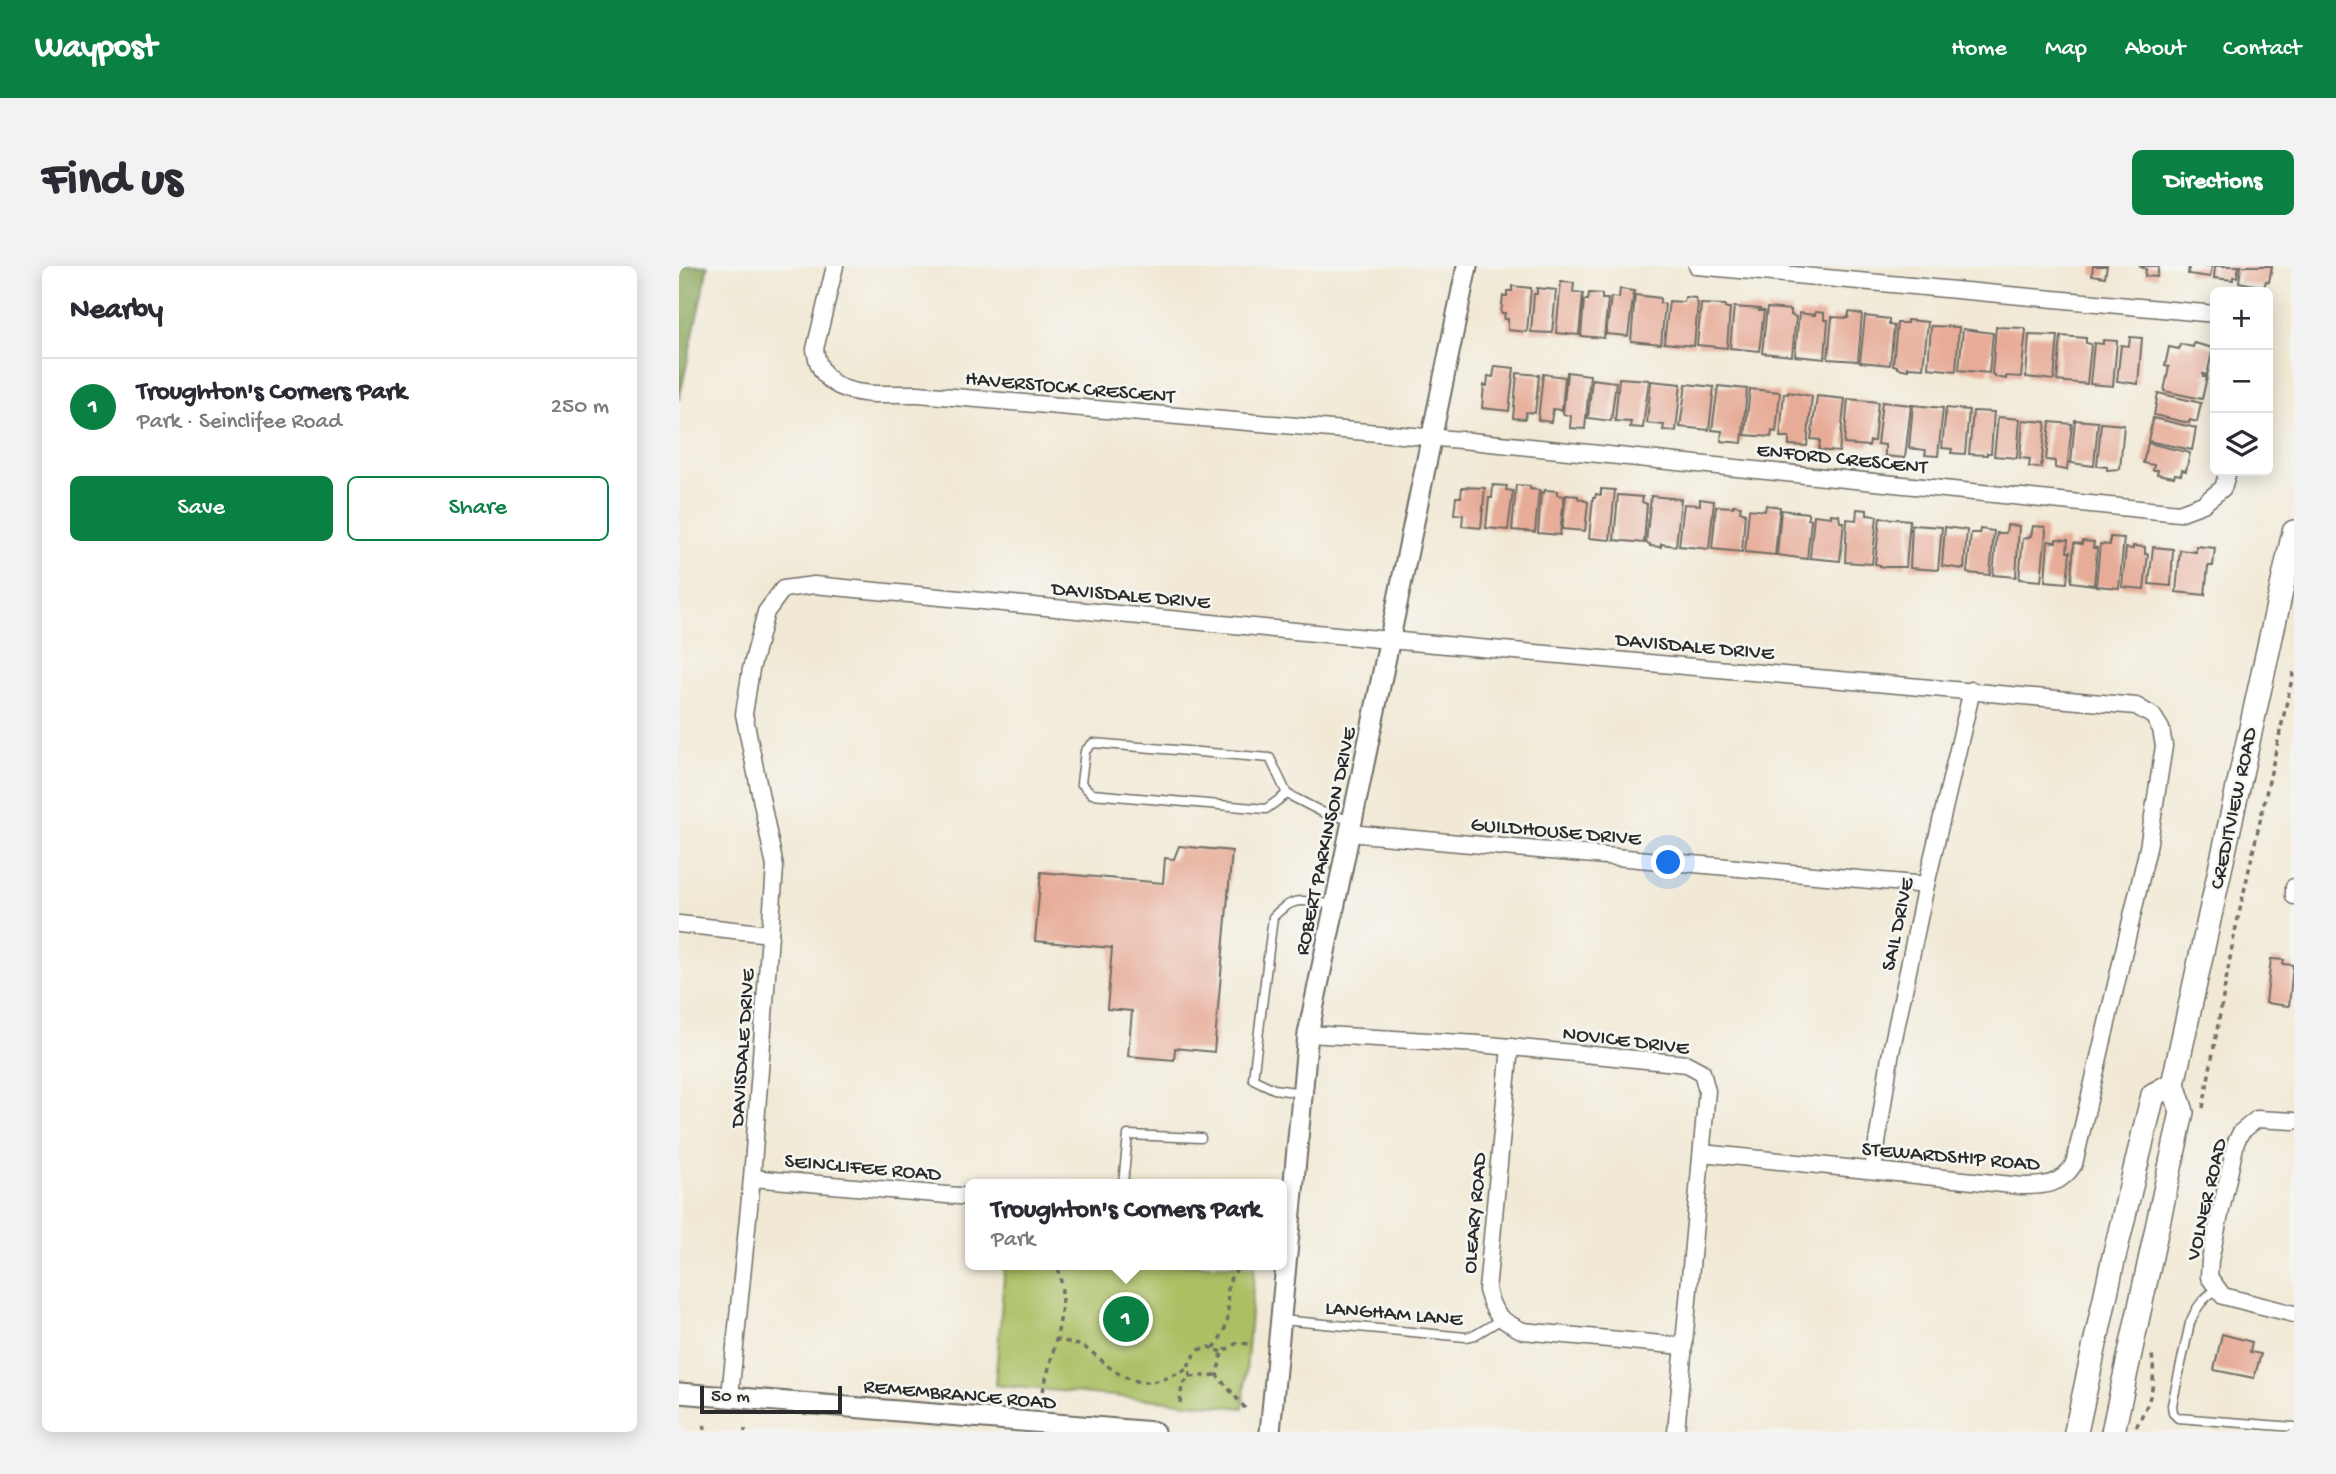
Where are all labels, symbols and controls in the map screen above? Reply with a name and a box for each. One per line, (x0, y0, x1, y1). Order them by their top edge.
text: Waypost (35, 30, 157, 68)
text: Home (1951, 35, 2007, 64)
text: Map (2045, 35, 2087, 64)
text: About (2125, 35, 2185, 64)
text: Contact (2223, 35, 2301, 64)
button: Directions (2132, 150, 2294, 215)
text: Find us (42, 153, 182, 211)
map controls (2210, 287, 2273, 476)
button: + (2210, 287, 2273, 350)
text: Nearby (70, 294, 163, 329)
button: − (2210, 350, 2273, 413)
street label: HAVERSTOCK CRESCENT (964, 368, 1176, 411)
text: Troughton's Corners Park (137, 378, 407, 409)
text: 1 (88, 394, 98, 421)
text: 250 m (551, 394, 609, 421)
text: Park · Seinclifee Road (137, 409, 342, 436)
button: layers (2210, 413, 2273, 476)
street label: ENFORD CRESCENT (1755, 439, 1929, 482)
button: Save (70, 476, 333, 541)
button: Share (347, 476, 609, 541)
street label: DAVISDALE DRIVE (1048, 578, 1212, 617)
street label: DAVISDALE DRIVE (1612, 629, 1776, 668)
street label: ROBERT PARKINSON DRIVE (1291, 725, 1364, 958)
street label: CREDITVIEW ROAD (2206, 725, 2265, 892)
street label: GUILDHOUSE DRIVE (1470, 814, 1643, 853)
your location (1651, 845, 1685, 879)
street label: SAIL DRIVE (1877, 875, 1922, 973)
street label: DAVISDALE DRIVE (726, 967, 763, 1130)
street label: NOVICE DRIVE (1561, 1022, 1691, 1063)
street label: VOLNER ROAD (2182, 1136, 2235, 1264)
street label: STEWARDSHIP ROAD (1861, 1138, 2041, 1179)
street label: SEINCLIFEE ROAD (783, 1150, 942, 1189)
street label: OLEARY ROAD (1459, 1152, 1494, 1275)
popup (965, 1179, 1287, 1270)
text: Troughton's Corners Park (991, 1196, 1261, 1227)
text: Park (991, 1227, 1035, 1254)
pin: 1 (1103, 1293, 1149, 1345)
street label: LANGHAM LANE (1324, 1297, 1464, 1334)
street label: REMEMBRANCE ROAD (862, 1376, 1057, 1417)
scale bar (700, 1383, 842, 1415)
text: 50 m (711, 1386, 750, 1409)

